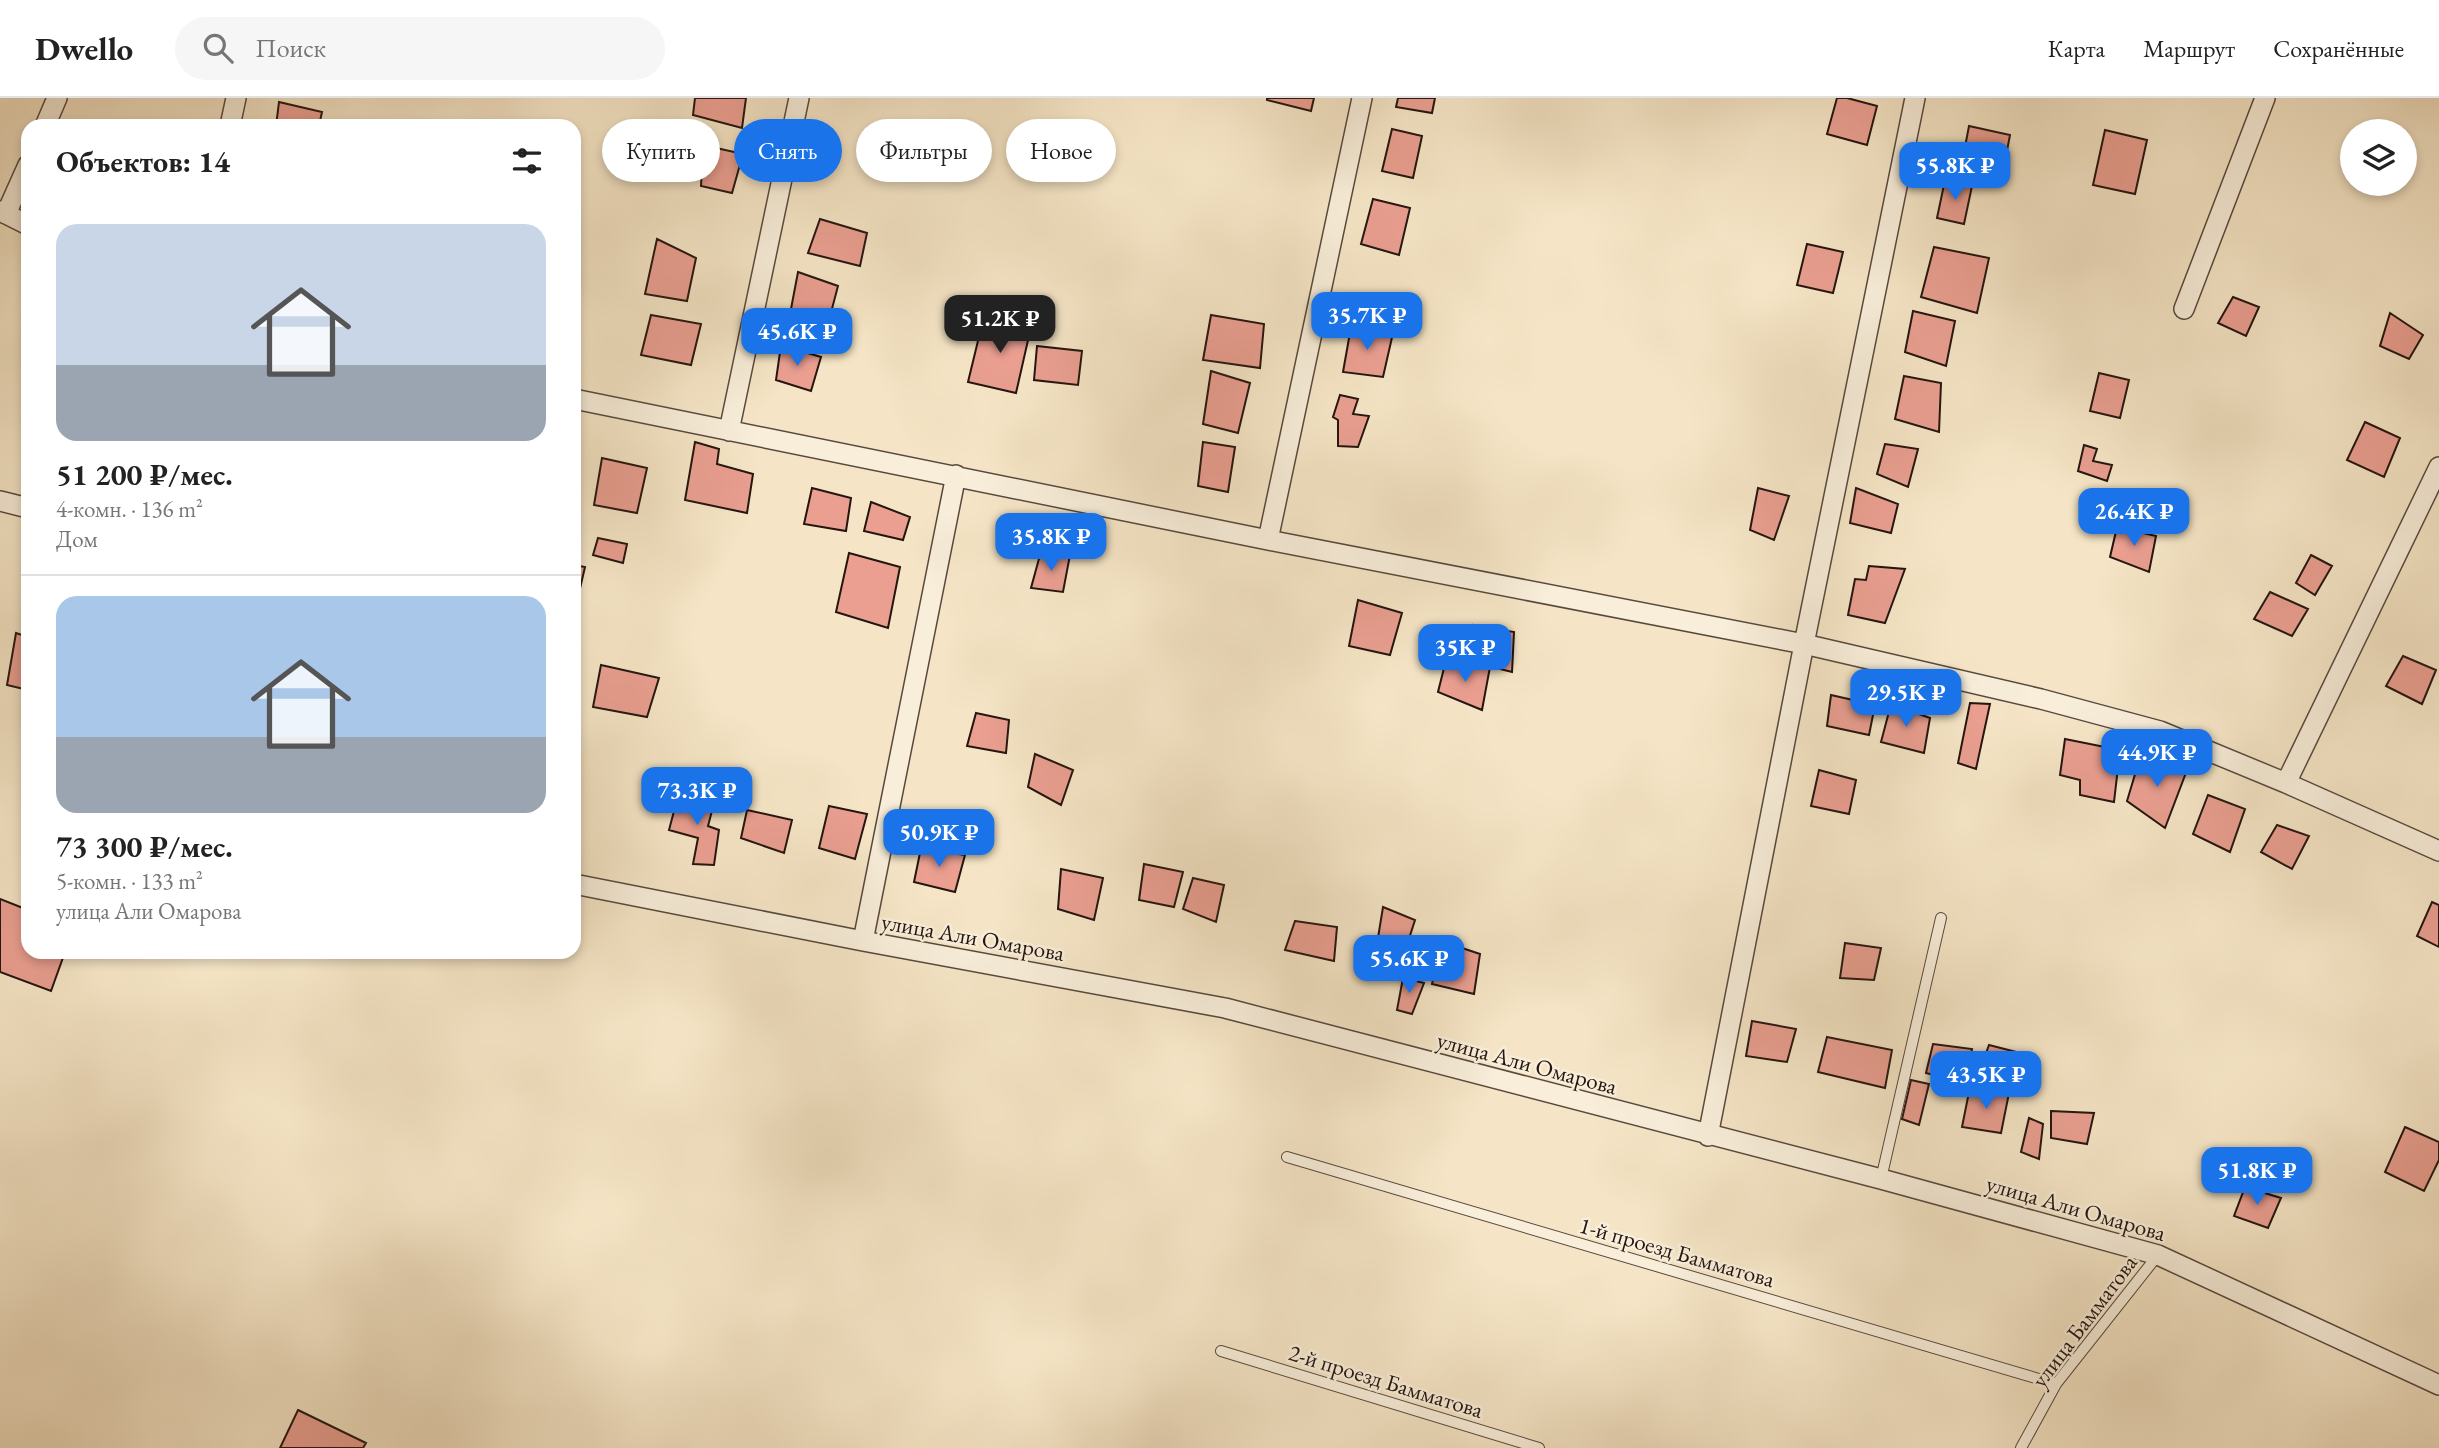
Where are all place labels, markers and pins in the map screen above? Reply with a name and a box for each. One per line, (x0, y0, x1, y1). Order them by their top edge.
pin: 55.8K ₽ (1890, 142, 2020, 202)
pin: 35.7K ₽ (1302, 292, 1432, 352)
pin: 51.2K ₽ (935, 296, 1065, 355)
pin: 45.6K ₽ (732, 308, 862, 368)
pin: 26.4K ₽ (2069, 489, 2199, 548)
pin: 35.8K ₽ (986, 514, 1116, 573)
pin: 35K ₽ (1416, 624, 1514, 684)
pin: 29.5K ₽ (1841, 670, 1971, 729)
pin: 44.9K ₽ (2092, 730, 2222, 789)
pin: 73.3K ₽ (632, 768, 762, 827)
pin: 50.9K ₽ (874, 810, 1004, 869)
pin: 55.6K ₽ (1344, 936, 1474, 995)
pin: 43.5K ₽ (1921, 1052, 2051, 1111)
pin: 51.8K ₽ (2192, 1148, 2322, 1207)

